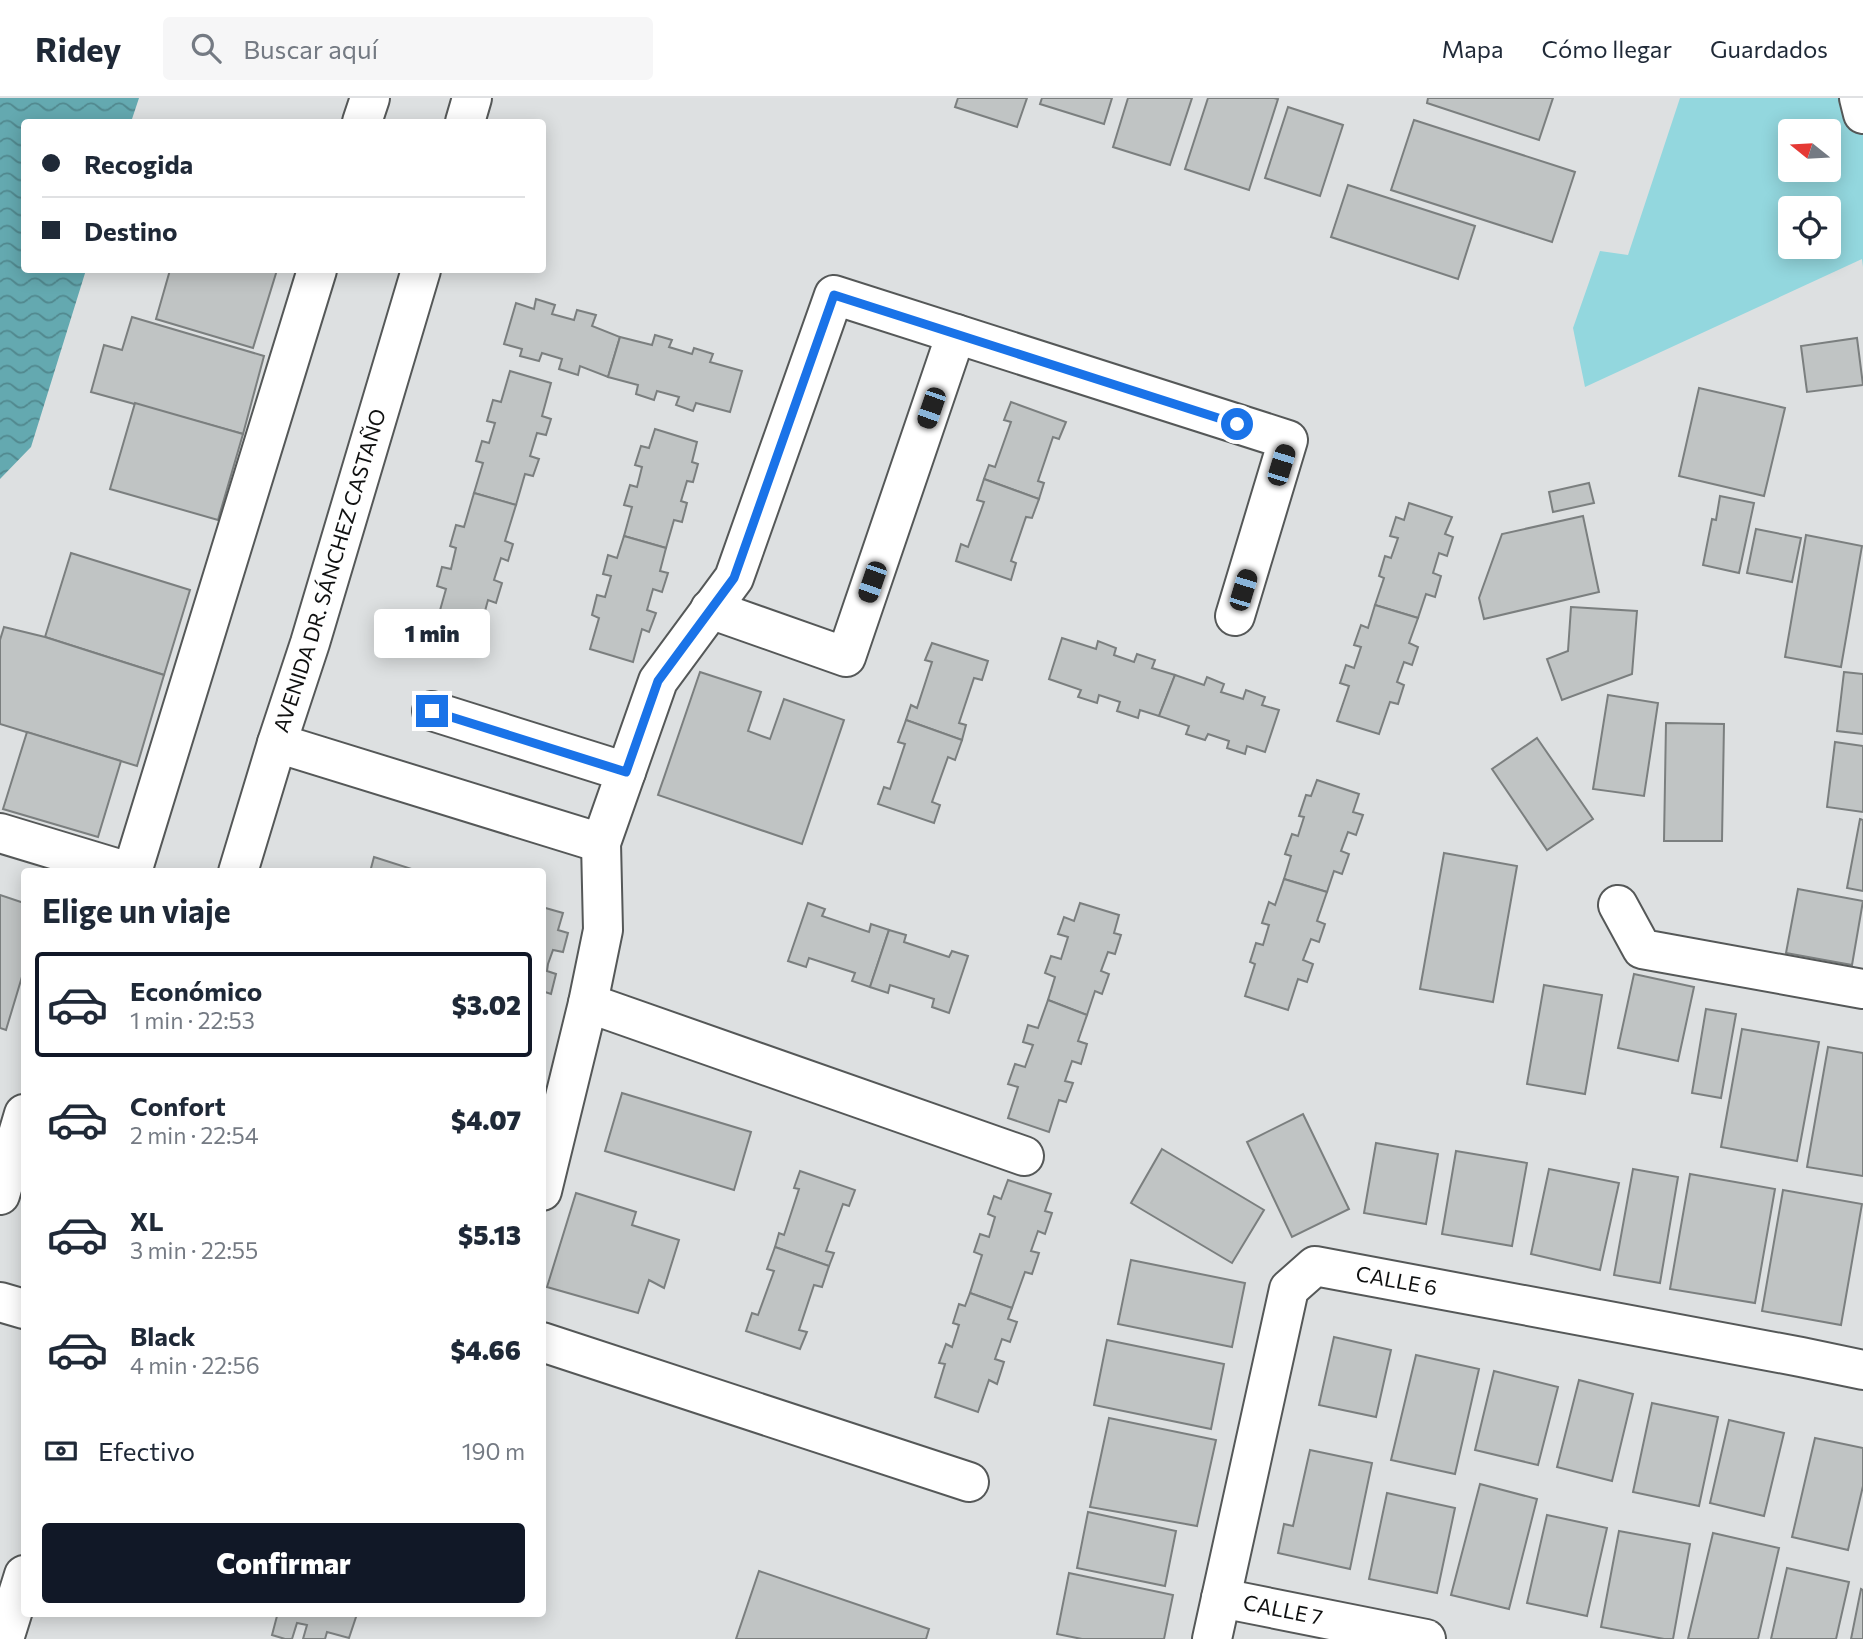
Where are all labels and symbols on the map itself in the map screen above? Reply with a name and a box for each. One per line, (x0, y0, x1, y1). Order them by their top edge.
north arrow (1778, 119, 1841, 182)
car (915, 385, 948, 431)
street label: AVENIDA DR. SÁNCHEZ CASTAÑO (267, 406, 390, 735)
route start (1221, 408, 1253, 440)
car (1265, 442, 1298, 488)
car (856, 559, 889, 605)
car (1227, 567, 1260, 613)
callout: 1 min (374, 610, 490, 658)
route end (416, 695, 448, 727)
street label: CALLE 6 (1354, 1260, 1439, 1300)
street label: CALLE 7 (1241, 1589, 1325, 1629)

